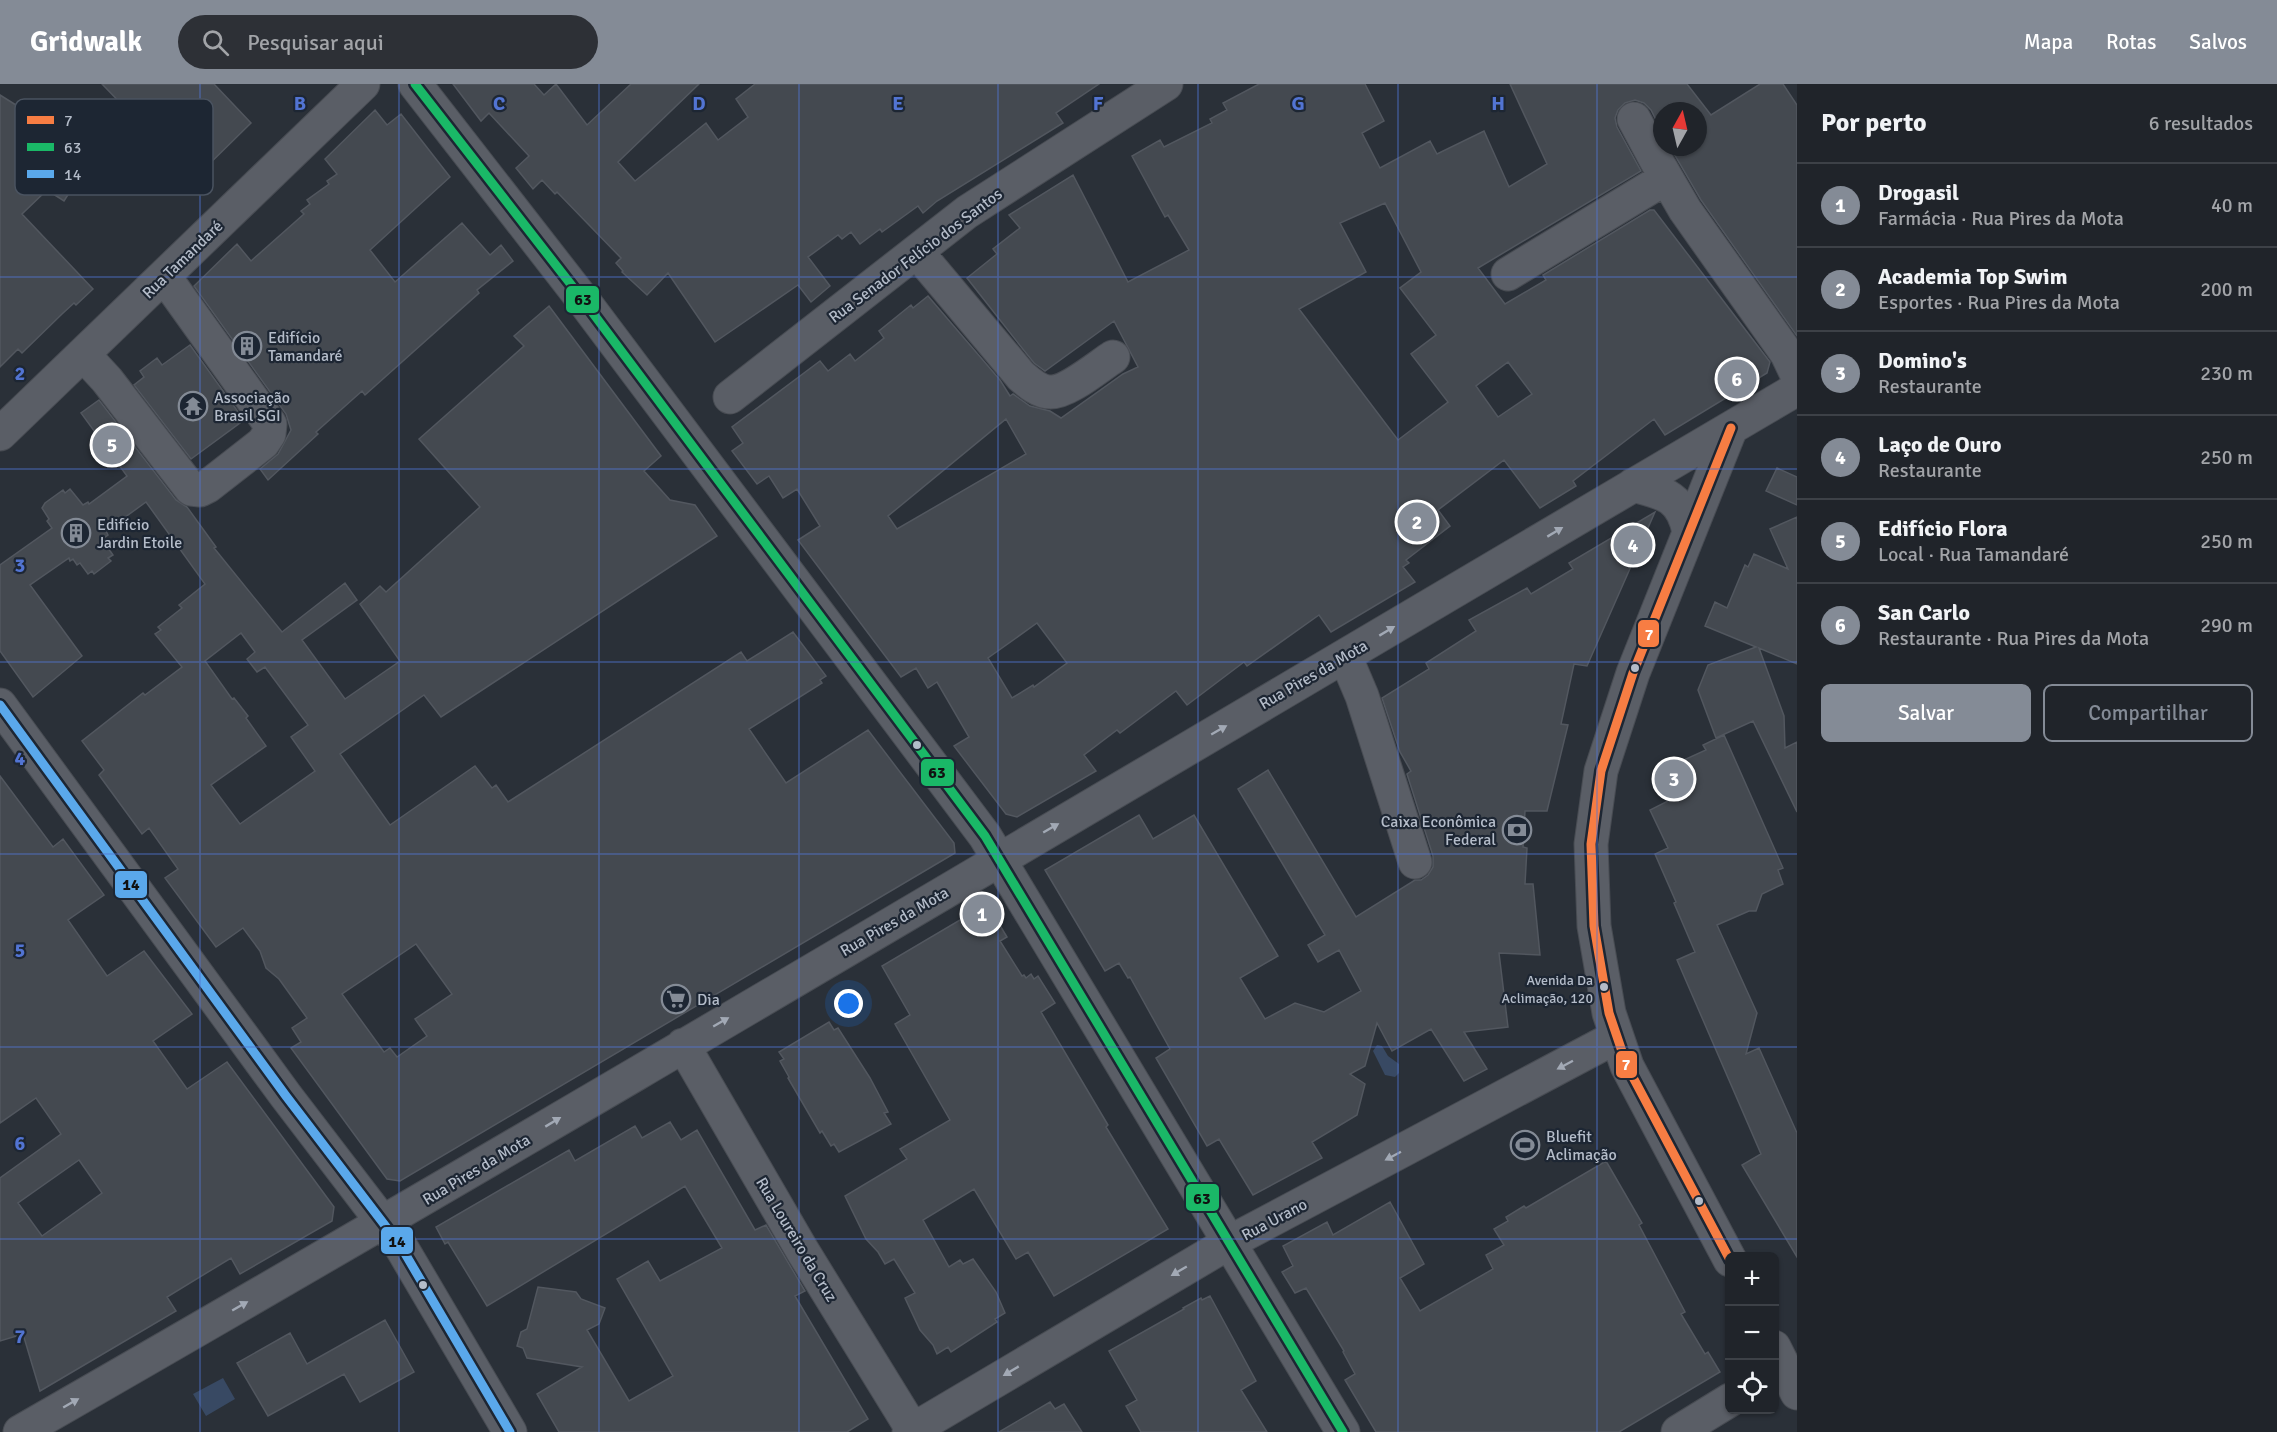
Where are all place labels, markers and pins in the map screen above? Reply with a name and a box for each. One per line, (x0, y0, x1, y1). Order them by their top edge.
place label: Edifício Tamandaré (268, 328, 343, 366)
building icon: Edifício Tamandaré (231, 330, 263, 362)
pin: 6 (1718, 356, 1756, 402)
place label: Associação Brasil SGI (214, 388, 290, 426)
temple icon: Associação Brasil SGI (177, 390, 209, 422)
pin: 5 (92, 422, 132, 468)
pin: 2 (1398, 500, 1436, 544)
place label: Edifício Jardin Etoile (97, 515, 182, 553)
building icon: Edifício Jardin Etoile (60, 517, 92, 549)
pin: 4 (1614, 522, 1652, 568)
unlabelled marker (1629, 662, 1641, 674)
unlabelled marker (911, 739, 923, 751)
pin: 3 (1654, 756, 1694, 802)
place label: Caixa Econômica Federal (1381, 812, 1496, 850)
bank icon: Caixa Econômica Federal (1501, 814, 1533, 846)
pin: 1 (962, 892, 1002, 936)
place label: Avenida Da Aclimação, 120 (1502, 972, 1593, 1007)
marker: Avenida Da Aclimação, 120 (1598, 981, 1610, 993)
supermarket icon: Dia (660, 983, 692, 1015)
place label: Dia (697, 990, 720, 1010)
place label: Bluefit Aclimação (1546, 1127, 1617, 1165)
sports icon: Bluefit Aclimação (1509, 1129, 1541, 1161)
unlabelled marker (1693, 1195, 1705, 1207)
unlabelled marker (417, 1279, 429, 1291)

